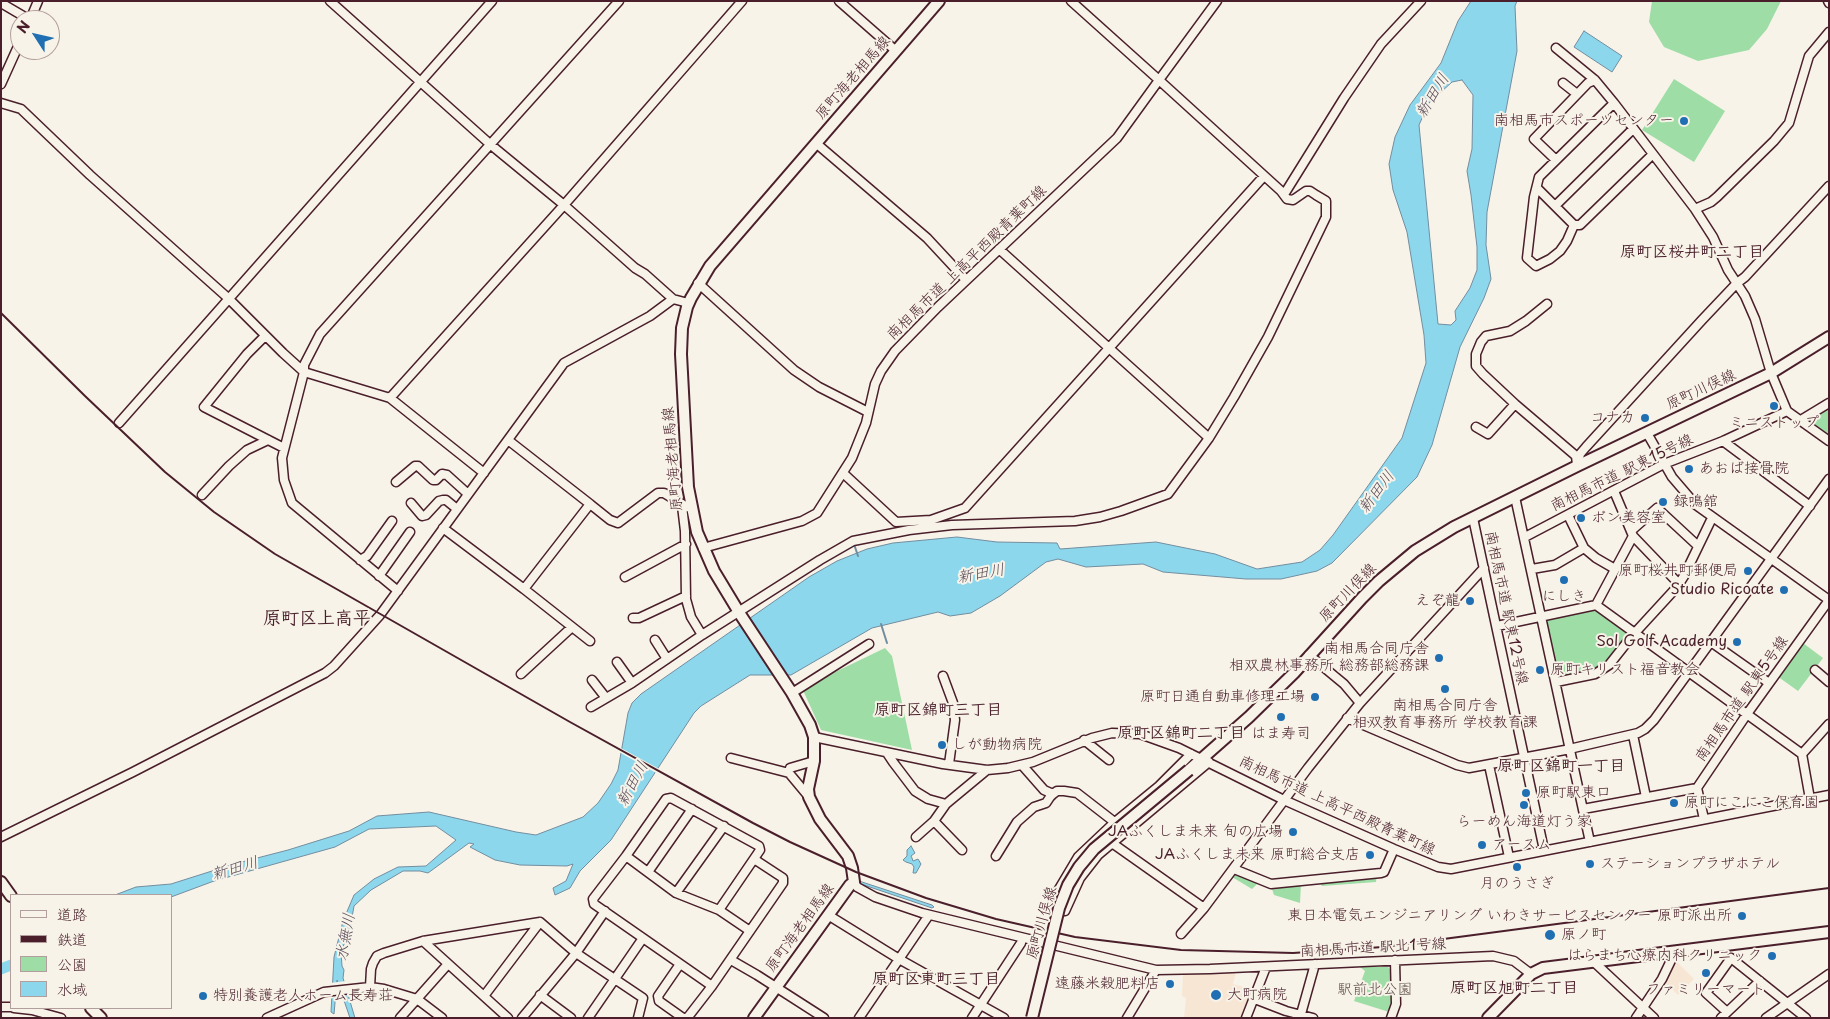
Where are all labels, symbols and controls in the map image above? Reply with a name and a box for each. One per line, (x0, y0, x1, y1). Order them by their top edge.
north arrow (10, 10, 60, 60)
text: N (11, 16, 35, 37)
street label: 原町海老相馬線 (812, 32, 894, 124)
water label: 新田川 (1412, 71, 1454, 121)
place label: 南相馬市スポーツセンター (1494, 112, 1674, 130)
marker: 南相馬市スポーツセンター (1678, 115, 1690, 127)
street label: 南相馬市道 上高平西殿青葉町線 (883, 182, 1051, 344)
district label: 原町区桜井町二丁目 (1620, 243, 1764, 263)
street label: 原町川俣線 (1663, 366, 1739, 414)
marker: ミニストップ (1768, 400, 1780, 412)
street label: 原町海老相馬線 (659, 406, 687, 512)
place label: コナカ (1590, 409, 1635, 427)
marker: コナカ (1639, 412, 1651, 424)
place label: ミニストップ (1729, 414, 1819, 432)
street label: 南相馬市道 駅東15号線 (1548, 431, 1696, 515)
place label: あおば接骨院 (1699, 460, 1789, 478)
marker: あおば接骨院 (1683, 463, 1695, 475)
water label: 新田川 (1355, 467, 1399, 517)
place label: 録鳴舘 (1673, 493, 1718, 511)
marker: 録鳴舘 (1657, 496, 1669, 508)
place label: ボン美容室 (1591, 509, 1666, 527)
marker: ボン美容室 (1575, 512, 1587, 524)
street label: 南相馬市道 駅東12号線 (1481, 529, 1531, 687)
water label: 新田川 (956, 560, 1006, 588)
street label: 原町川俣線 (1315, 560, 1381, 626)
place label: 原町桜井町郵便局 (1618, 562, 1738, 580)
marker: 原町桜井町郵便局 (1742, 565, 1754, 577)
marker: にしき (1558, 574, 1570, 586)
place label: Studio Ricoate (1671, 581, 1774, 599)
marker: Studio Ricoate (1778, 584, 1790, 596)
place label: にしき (1542, 588, 1586, 606)
place label: えぞ龍 (1415, 592, 1460, 610)
marker: えぞ龍 (1464, 595, 1476, 607)
district label: 原町区上高平 (263, 608, 371, 630)
place label: Sol Golf Academy (1597, 633, 1727, 651)
street label: 南相馬市道 駅東5号線 (1692, 633, 1792, 765)
marker: Sol Golf Academy (1731, 636, 1743, 648)
place label: 南相馬合同庁舎 相双農林事務所 総務部総務課 (1229, 640, 1429, 675)
marker: 南相馬合同庁舎 相双農林事務所 総務部総務課 (1433, 652, 1445, 664)
place label: 原町キリスト福音教会 (1550, 661, 1700, 679)
marker: 原町キリスト福音教会 (1534, 664, 1546, 676)
marker: 南相馬合同庁舎 相双教育事務所 学校教育課 (1439, 683, 1451, 695)
place label: 原町日通自動車修理工場 (1140, 688, 1305, 706)
marker: 原町日通自動車修理工場 (1309, 691, 1321, 703)
place label: 南相馬合同庁舎 相双教育事務所 学校教育課 (1353, 697, 1537, 732)
district label: 原町区錦町三丁目 (874, 701, 1002, 721)
marker: はま寿司 (1275, 711, 1287, 723)
district label: 原町区錦町二丁目 (1117, 724, 1245, 744)
place label: はま寿司 (1251, 725, 1311, 743)
place label: しが動物病院 (952, 736, 1042, 754)
marker: しが動物病院 (936, 739, 948, 751)
street label: 南相馬市道 上高平西殿青葉町線 (1236, 752, 1438, 860)
district label: 原町区錦町一丁目 (1497, 757, 1625, 777)
water label: 新田川 (613, 758, 653, 810)
place label: 原町駅東口 (1536, 784, 1611, 802)
marker: 原町駅東口 (1520, 787, 1532, 799)
place label: 原町にこにこ保育園 (1684, 794, 1819, 812)
marker: 原町にこにこ保育園 (1668, 797, 1680, 809)
marker: らーめん海道灯う家 (1518, 799, 1530, 811)
place label: らーめん海道灯う家 (1457, 813, 1591, 831)
place label: JAふくしま未来 旬の広場 (1108, 823, 1283, 841)
marker: JAふくしま未来 旬の広場 (1287, 826, 1299, 838)
place label: アースム (1492, 836, 1551, 854)
marker: アースム (1476, 839, 1488, 851)
place label: JAふくしま未来 原町総合支店 (1155, 846, 1360, 864)
marker: JAふくしま未来 原町総合支店 (1364, 849, 1376, 861)
water label: 新田川 (209, 853, 261, 885)
place label: ステーションプラザホテル (1600, 855, 1780, 873)
marker: ステーションプラザホテル (1584, 858, 1596, 870)
marker: 月のうさぎ (1511, 861, 1523, 873)
place label: 月のうさぎ (1480, 875, 1554, 893)
street label: 原町海老相馬線 (762, 880, 838, 976)
street label: 原町川俣線 (1023, 884, 1061, 962)
legend (10, 894, 172, 1009)
text: 道路 (57, 902, 87, 925)
place label: 東日本電気エンジニアリング いわきサービスセンター 原町派出所 (1287, 907, 1732, 925)
marker: 東日本電気エンジニアリング いわきサービスセンター 原町派出所 (1736, 910, 1748, 922)
water label: 水無川 (332, 912, 360, 962)
place label: 原ノ町 (1561, 926, 1606, 944)
text: 鉄道 (57, 927, 87, 950)
marker: 原ノ町 (1543, 928, 1557, 942)
street label: 南相馬市道 駅北1号線 (1299, 935, 1447, 961)
place label: はらまち心療内科クリニック (1567, 947, 1762, 965)
marker: はらまち心療内科クリニック (1766, 950, 1778, 962)
text: 公園 (57, 952, 87, 975)
marker: ファミリーマート (1700, 967, 1712, 979)
district label: 原町区東町三丁目 (872, 970, 1000, 990)
place label: 遠藤米穀肥料店 (1055, 975, 1160, 993)
text: 水域 (57, 977, 87, 1000)
marker: 遠藤米穀肥料店 (1164, 978, 1176, 990)
district label: 原町区旭町二丁目 (1450, 979, 1578, 999)
park label: 駅前北公園 (1338, 981, 1412, 999)
place label: ファミリーマート (1646, 981, 1766, 999)
place label: 大町病院 (1227, 986, 1287, 1004)
place label: 特別養護老人ホーム長寿荘 (213, 987, 393, 1005)
marker: 大町病院 (1209, 988, 1223, 1002)
marker: 特別養護老人ホーム長寿荘 (197, 990, 209, 1002)

